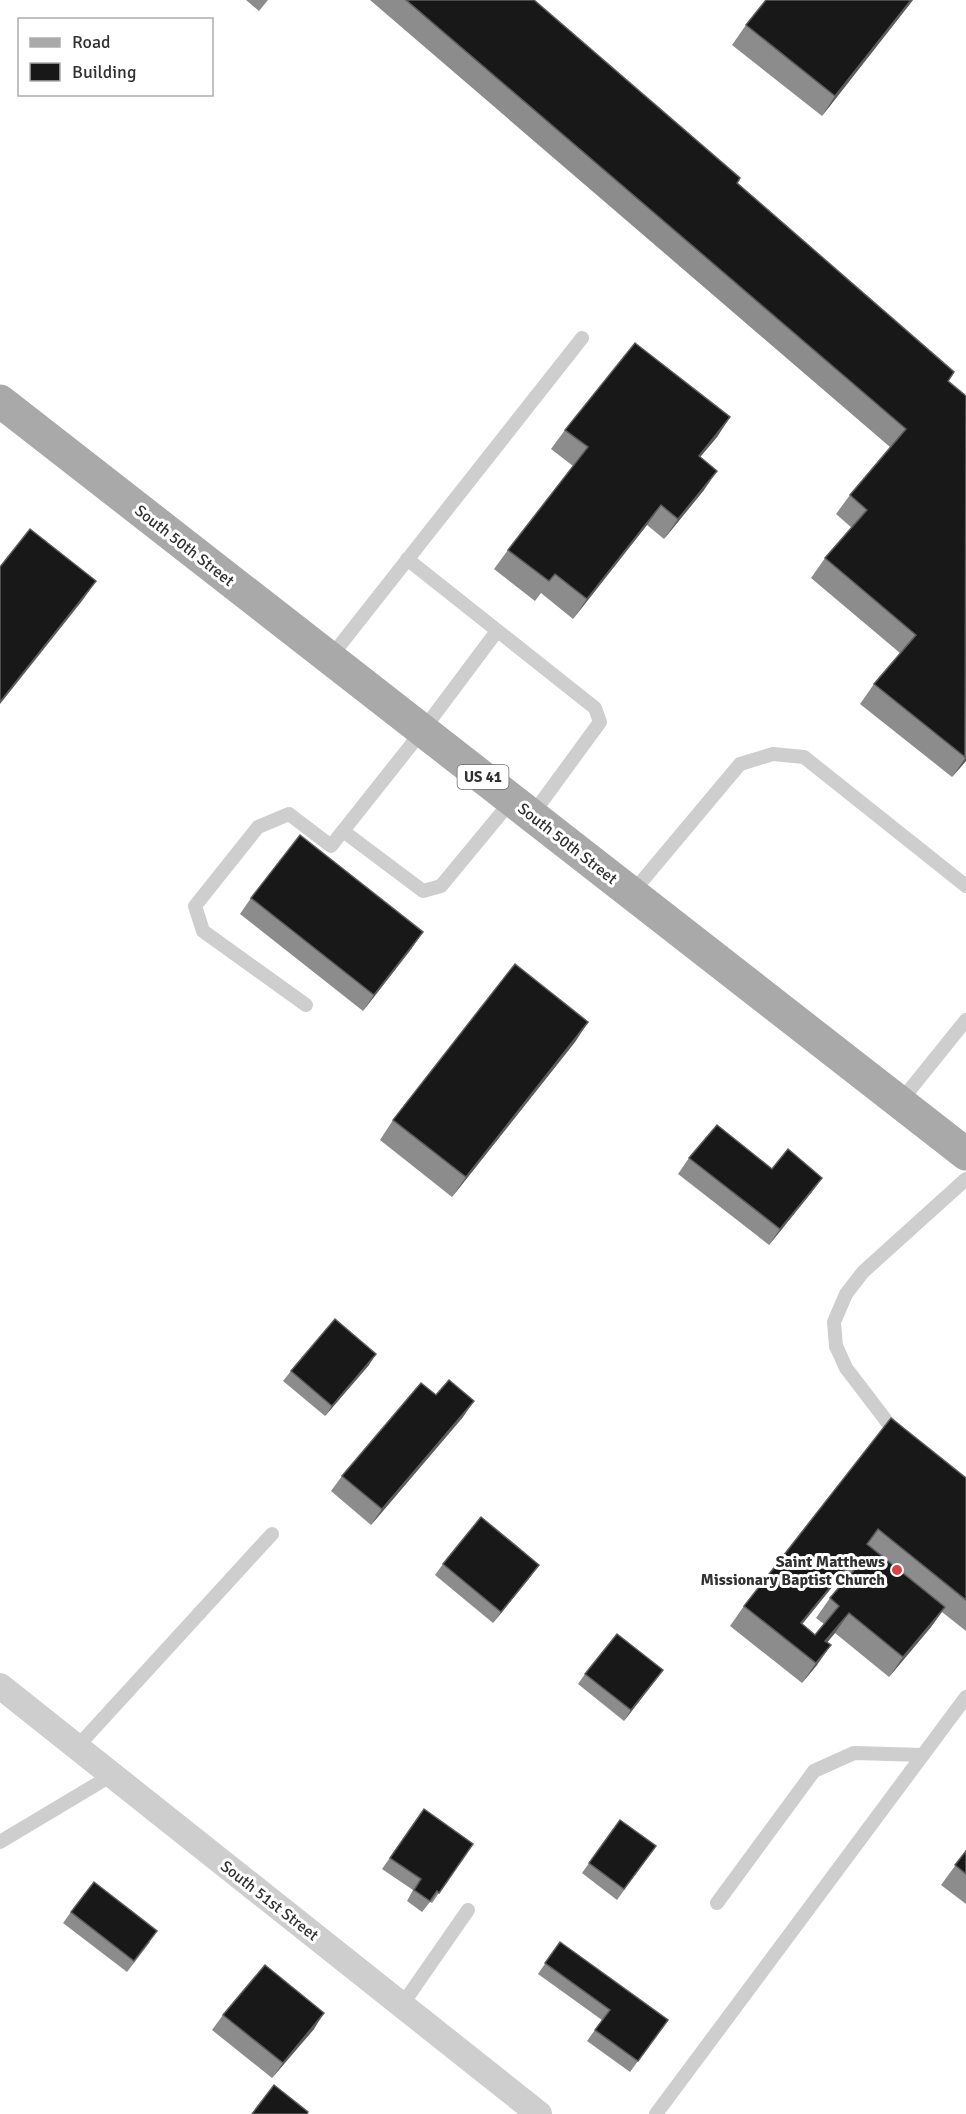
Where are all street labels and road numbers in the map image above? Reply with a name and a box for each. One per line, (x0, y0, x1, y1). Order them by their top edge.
street label: South 50th Street (131, 501, 238, 591)
road number: US 41 (458, 765, 508, 789)
street label: South 50th Street (514, 799, 621, 889)
street label: South 51st Street (216, 1856, 323, 1946)

